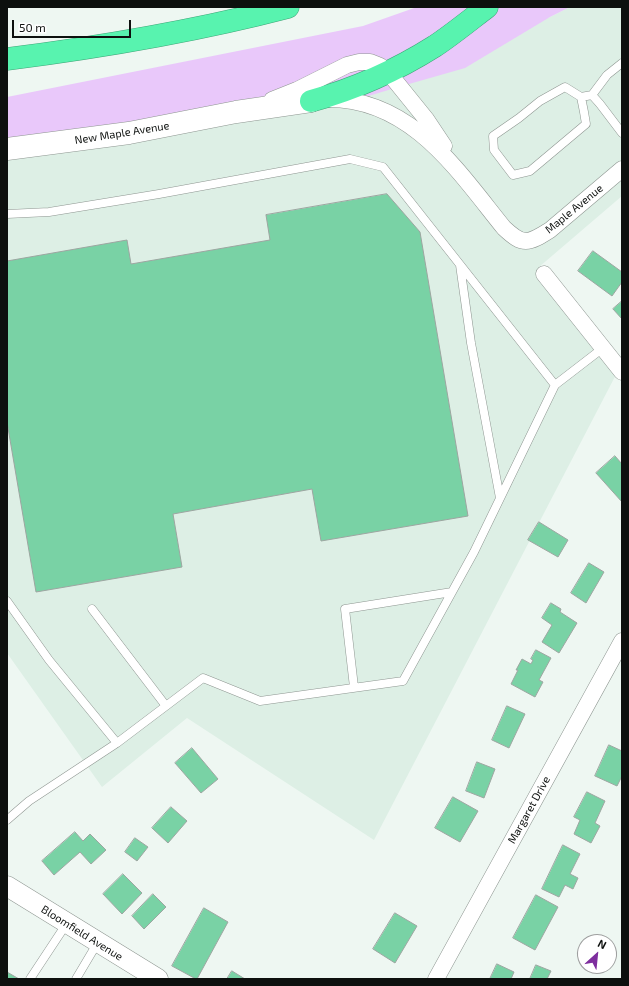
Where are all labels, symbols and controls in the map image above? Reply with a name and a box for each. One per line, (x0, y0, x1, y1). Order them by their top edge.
scale bar (14, 12, 133, 38)
text: 50 m (19, 20, 46, 34)
street label: New Maple Avenue (74, 119, 170, 147)
street label: Maple Avenue (542, 182, 606, 236)
street label: Margaret Drive (505, 774, 553, 846)
street label: Bloomfield Avenue (39, 903, 125, 963)
north arrow (577, 934, 617, 974)
text: N (596, 936, 609, 951)

